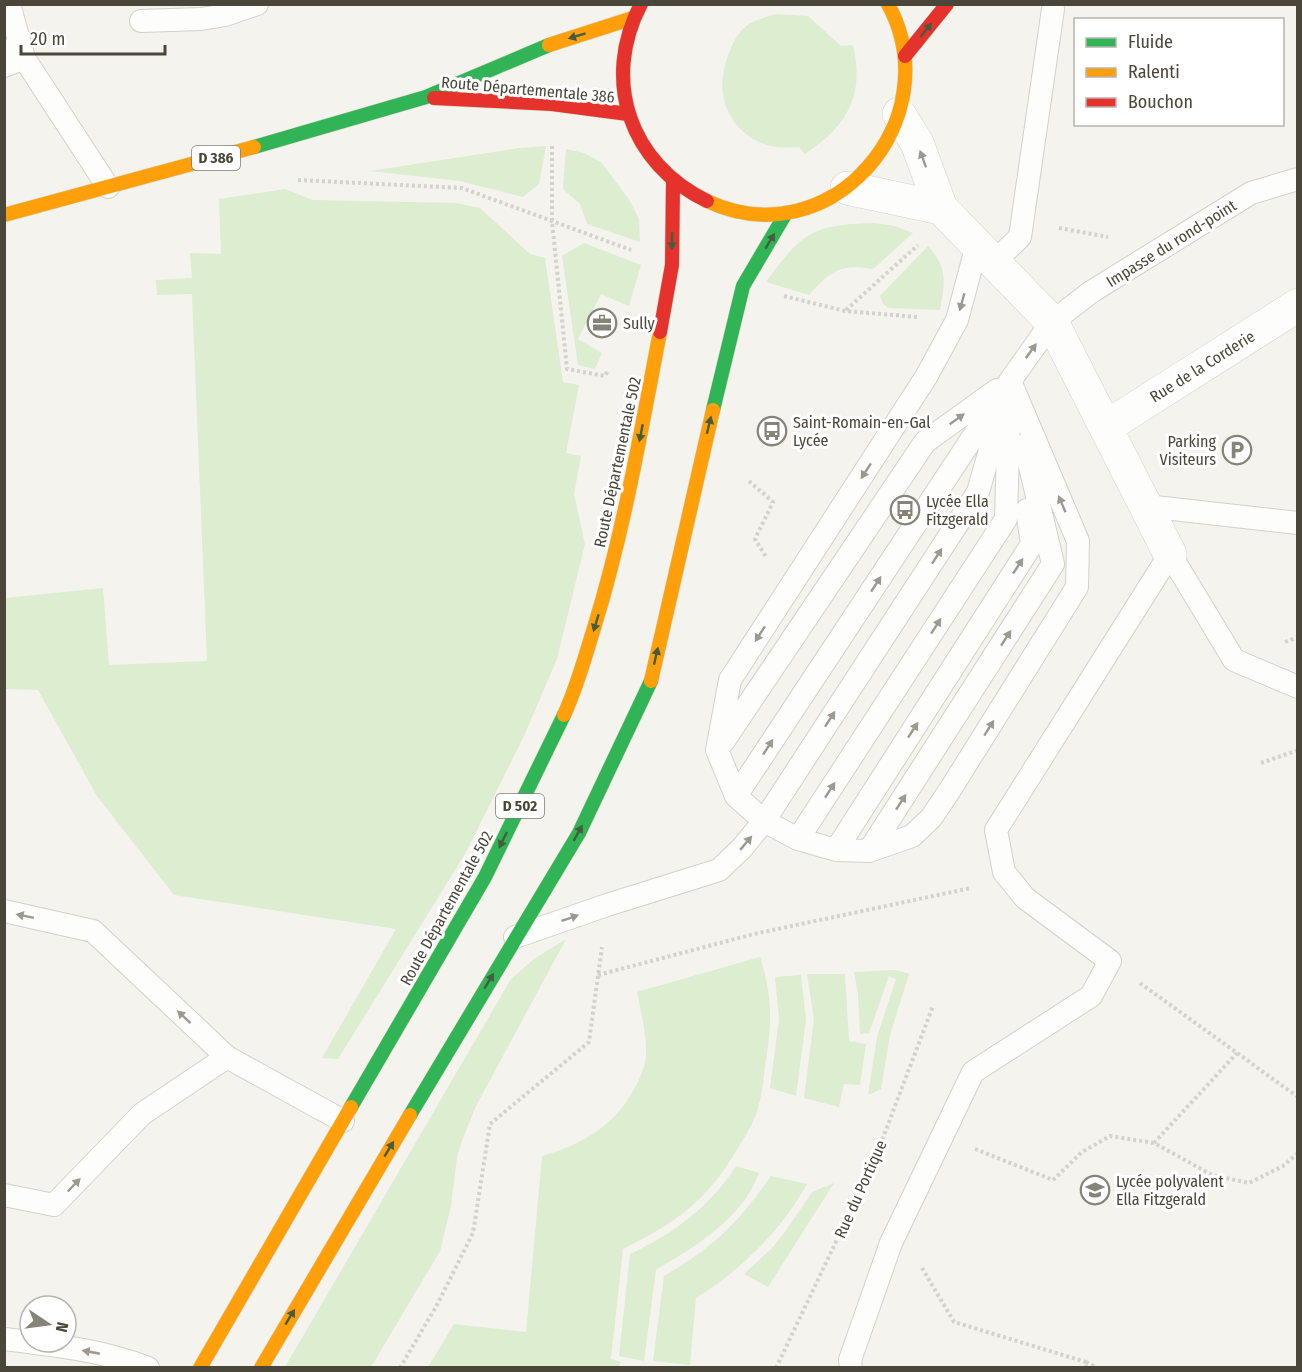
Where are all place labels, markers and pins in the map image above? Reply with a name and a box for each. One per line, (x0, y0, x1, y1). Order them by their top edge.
office icon: Sully (586, 307, 618, 339)
place label: Sully (623, 314, 656, 333)
place label: Saint-Romain-en-Gal Lycée (793, 413, 930, 450)
bus stop icon: Saint-Romain-en-Gal Lycée (756, 415, 788, 447)
place label: Parking Visiteurs (1160, 432, 1216, 469)
parking icon: Parking Visiteurs (1221, 434, 1253, 466)
place label: Lycée Ella Fitzgerald (926, 492, 989, 529)
bus stop icon: Lycée Ella Fitzgerald (889, 494, 921, 526)
place label: Lycée polyvalent Ella Fitzgerald (1116, 1172, 1224, 1209)
school or university icon: Lycée polyvalent Ella Fitzgerald (1079, 1174, 1111, 1206)

